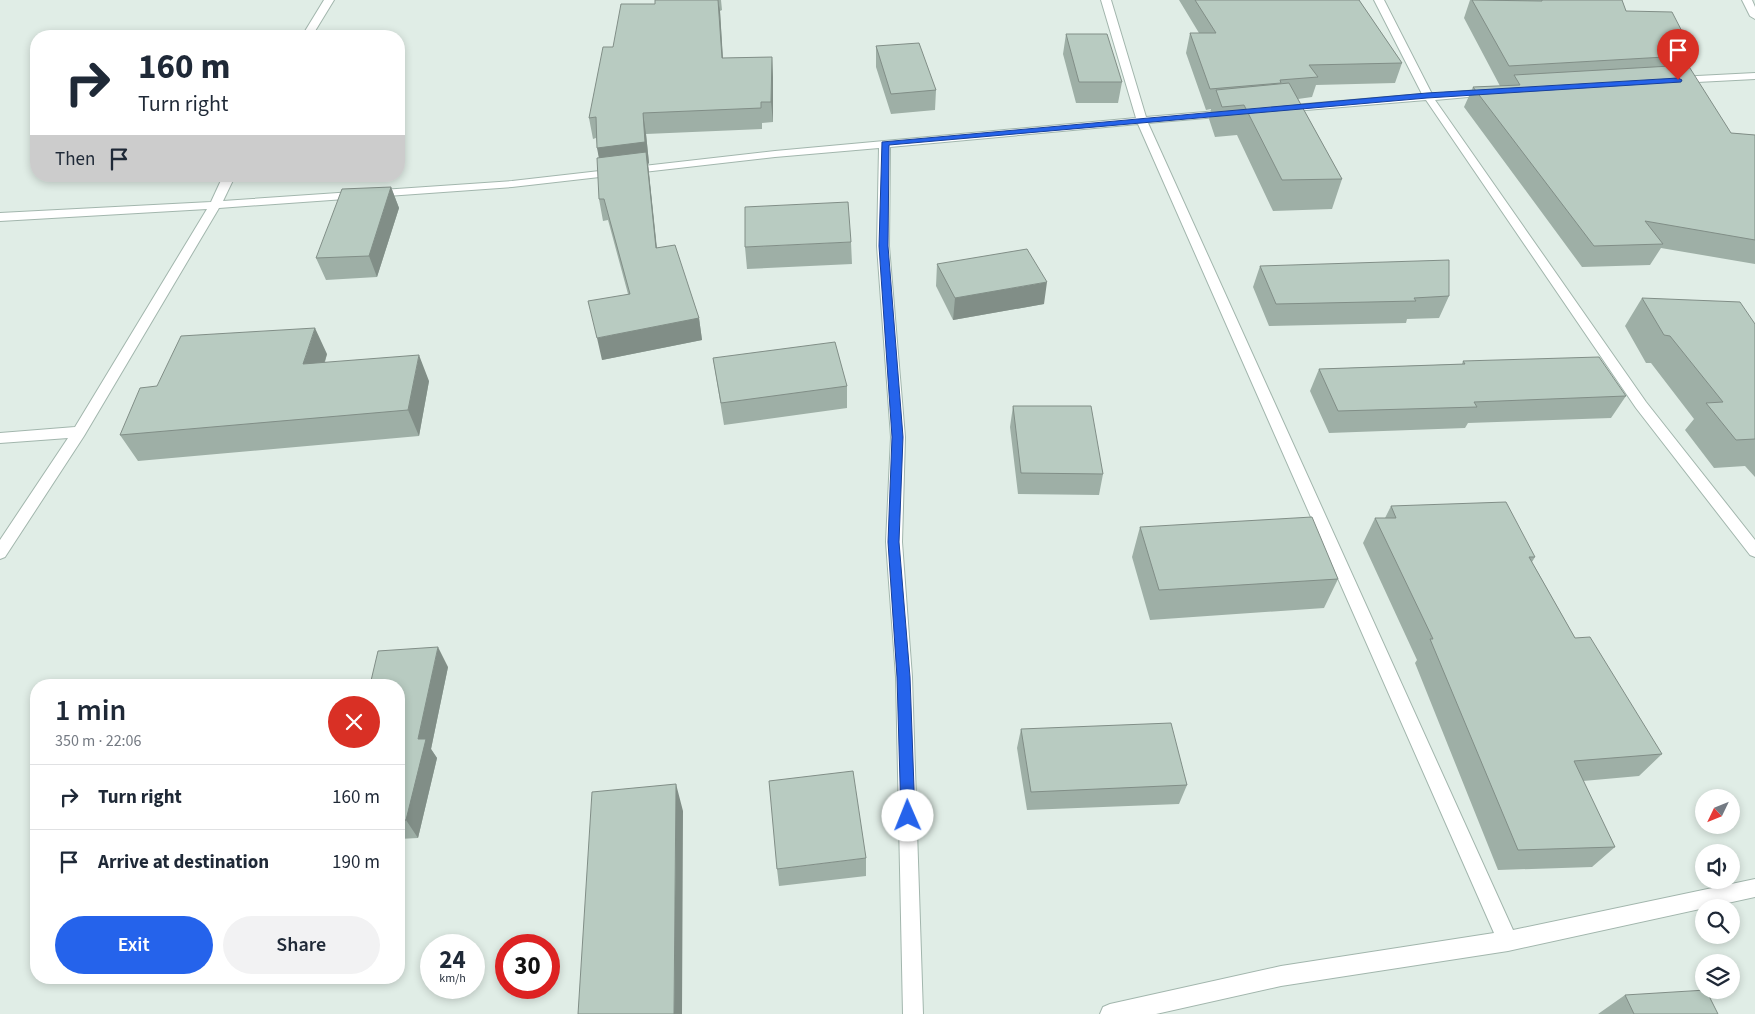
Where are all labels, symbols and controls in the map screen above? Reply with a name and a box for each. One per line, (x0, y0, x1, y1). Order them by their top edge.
pin (1657, 29, 1699, 80)
icon: arrive (1664, 36, 1692, 64)
text: 160 m (138, 42, 230, 92)
icon: right (55, 50, 120, 115)
text: Turn right (138, 88, 228, 120)
icon: arrive (105, 145, 133, 173)
text: Then (55, 146, 95, 173)
text: 1 min (55, 689, 126, 732)
button: close (328, 696, 380, 748)
text: 350 m · 22:06 (55, 730, 142, 752)
icon: right (55, 783, 83, 811)
text: Turn right (98, 784, 182, 811)
text: 160 m (332, 784, 380, 811)
position arrow (881, 789, 933, 841)
north arrow (1695, 789, 1740, 834)
map controls (1695, 789, 1740, 999)
button: sound (1695, 844, 1740, 889)
icon: arrive (55, 848, 83, 876)
text: Arrive at destination (98, 849, 269, 876)
text: 190 m (332, 849, 380, 876)
button: search (1695, 899, 1740, 944)
button: Exit (55, 916, 213, 974)
button: Share (223, 916, 380, 974)
speed limit sign: 30 (495, 934, 560, 999)
text: 24 (439, 942, 466, 978)
button: layers (1695, 954, 1740, 999)
text: km/h (439, 970, 466, 987)

